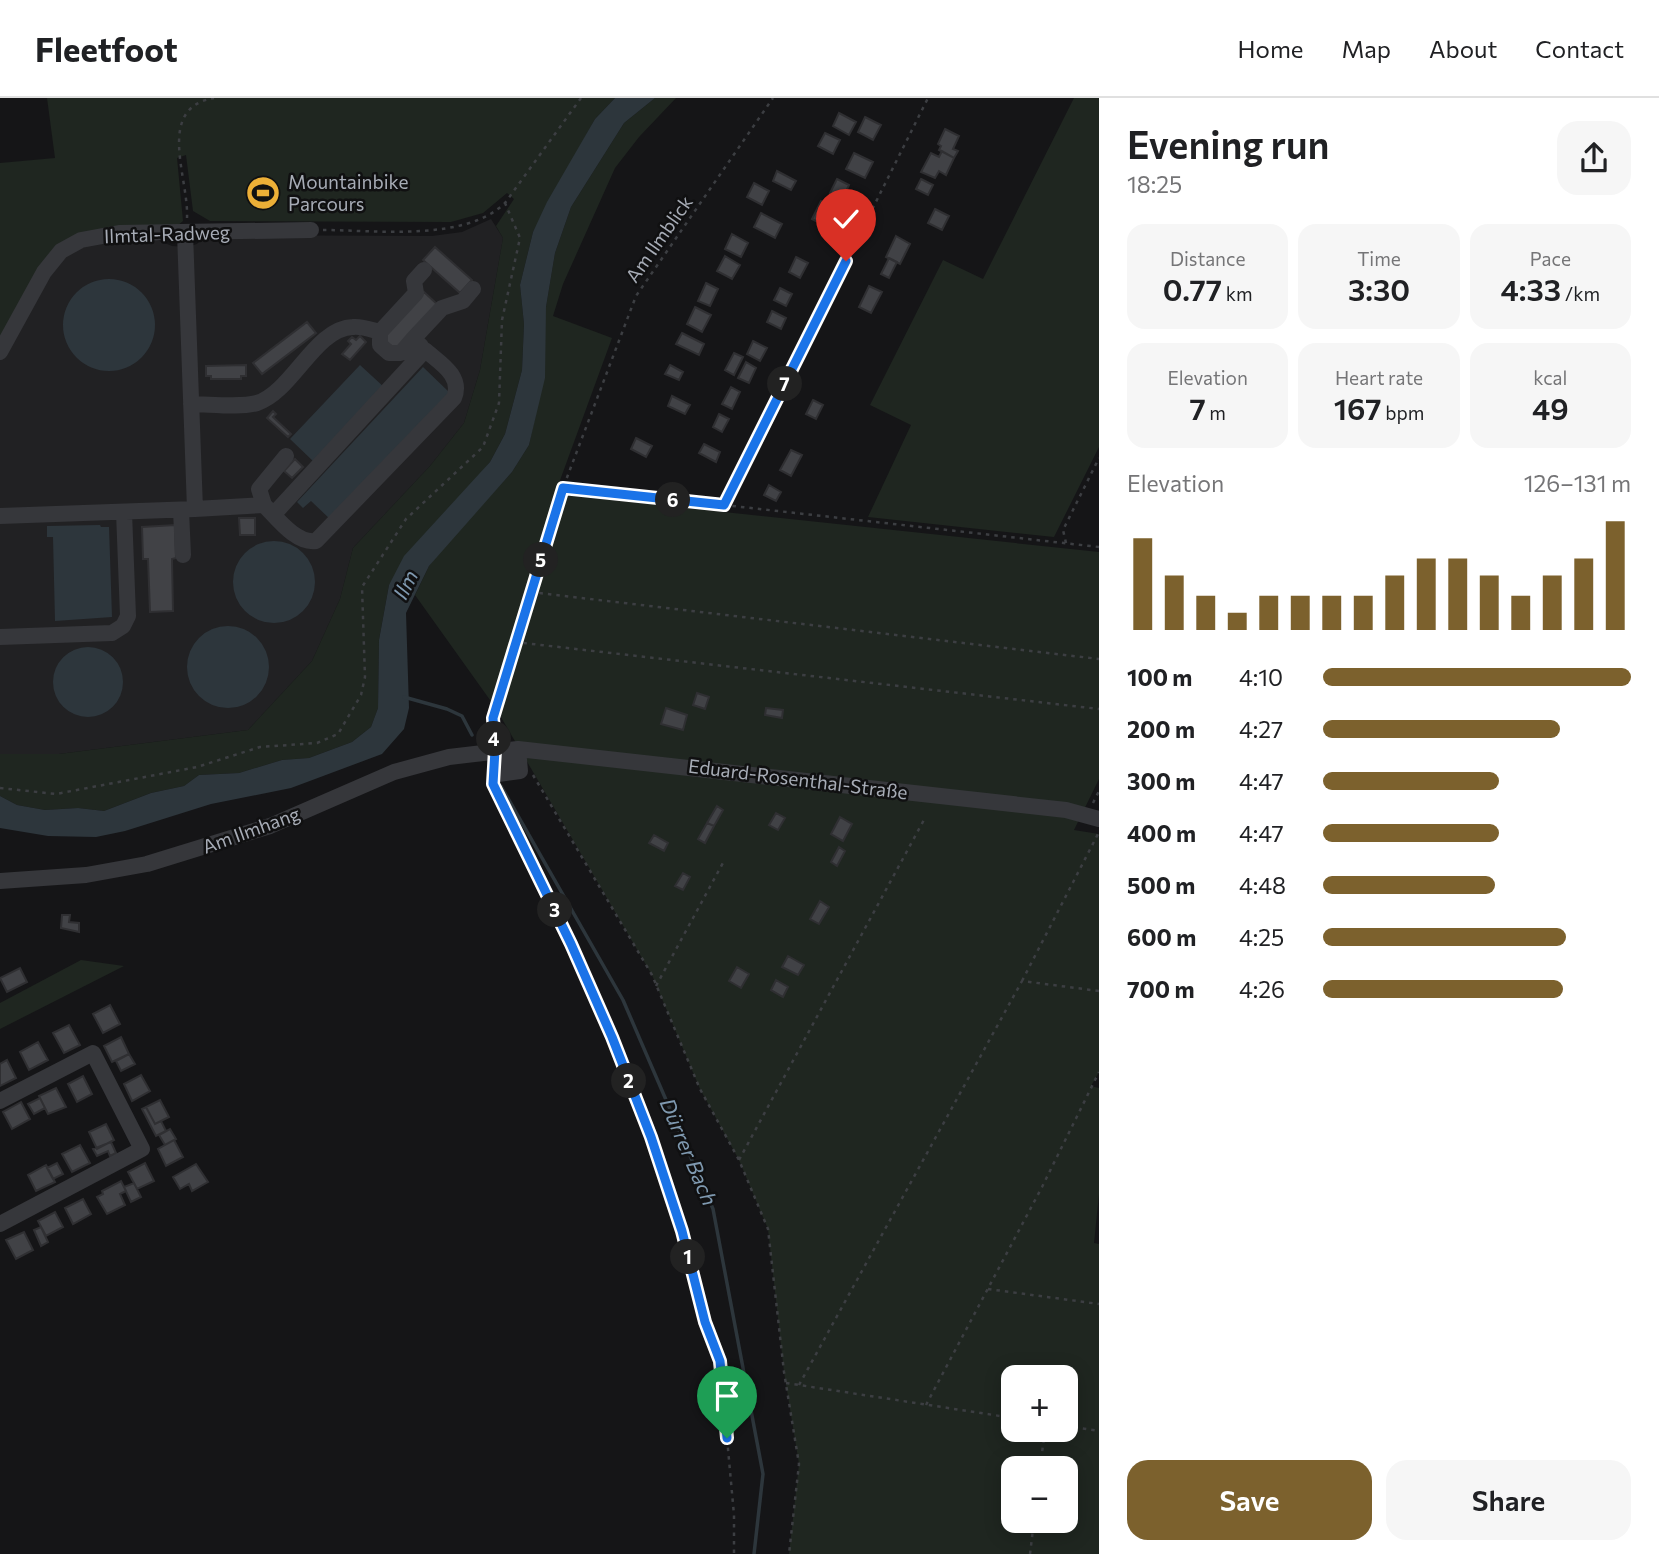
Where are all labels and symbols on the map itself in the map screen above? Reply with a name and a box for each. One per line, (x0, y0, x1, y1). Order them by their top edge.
place label: Mountainbike Parcours (288, 170, 409, 215)
sports icon: Mountainbike Parcours (244, 174, 282, 212)
pin (816, 189, 876, 261)
street label: Am Ilmblick (620, 191, 697, 287)
street label: Ilmtal-Radweg (104, 220, 230, 247)
pin: 7 (768, 366, 802, 402)
pin: 6 (656, 482, 690, 518)
pin: 5 (524, 542, 558, 578)
water label: Ilm (387, 566, 422, 603)
pin: 4 (476, 722, 512, 756)
street label: Eduard-Rosenthal-Straße (687, 754, 909, 803)
street label: Am Ilmhang (199, 801, 303, 858)
pin: 3 (538, 892, 572, 928)
pin: 2 (612, 1063, 646, 1098)
water label: Dürrer Bach (656, 1094, 723, 1209)
pin: 1 (670, 1240, 706, 1274)
pin (697, 1366, 757, 1438)

